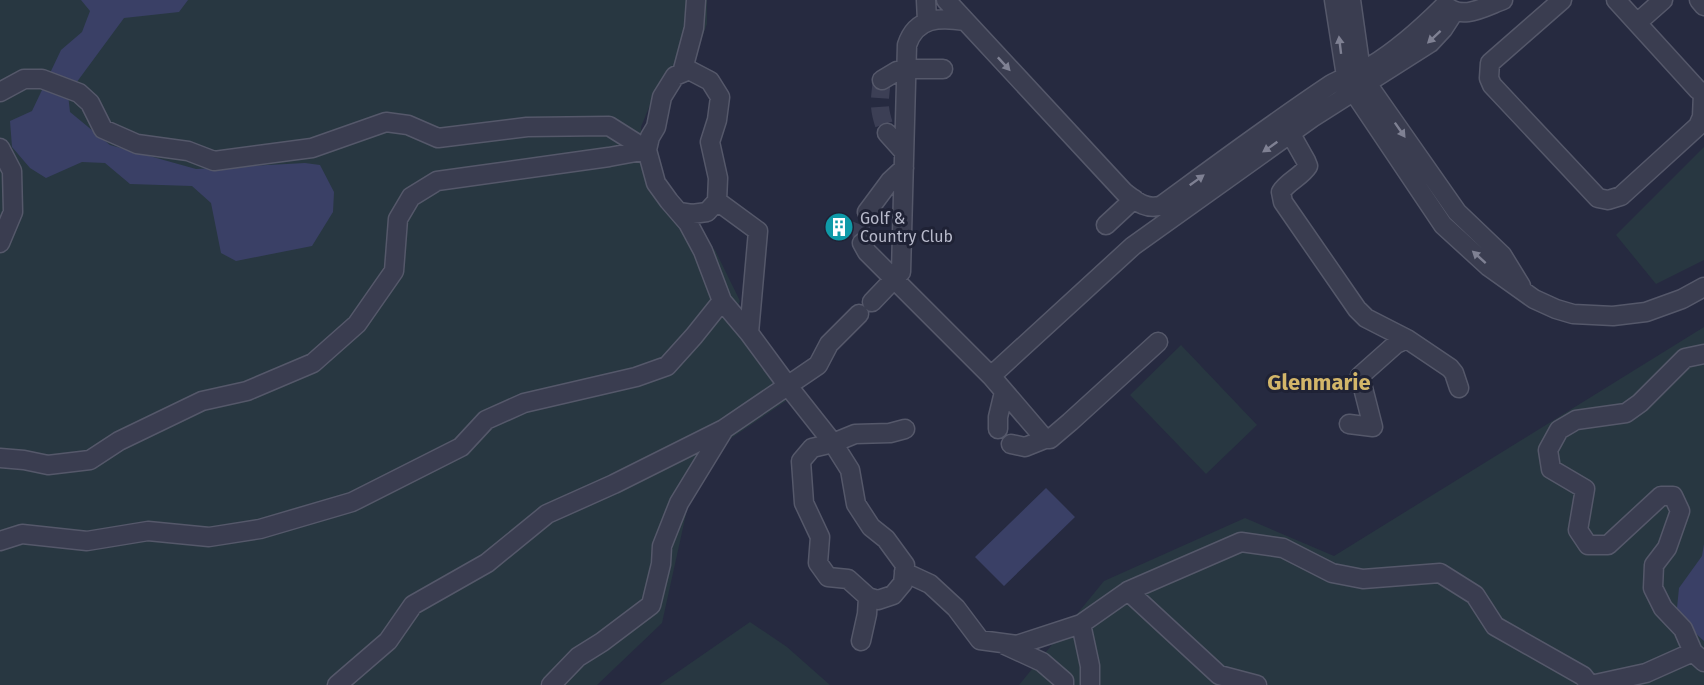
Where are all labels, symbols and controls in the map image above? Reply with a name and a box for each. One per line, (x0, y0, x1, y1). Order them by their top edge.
one-way arrow (1428, 30, 1442, 44)
one-way arrow (1335, 35, 1345, 54)
one-way arrow (997, 56, 1011, 70)
one-way arrow (1394, 122, 1406, 138)
one-way arrow (1262, 141, 1278, 153)
one-way arrow (1189, 174, 1204, 186)
place label: Golf & Country Club (860, 209, 953, 246)
building icon: Golf & Country Club (823, 211, 855, 243)
one-way arrow (1471, 250, 1486, 264)
district label: Glenmarie (1267, 369, 1371, 396)

